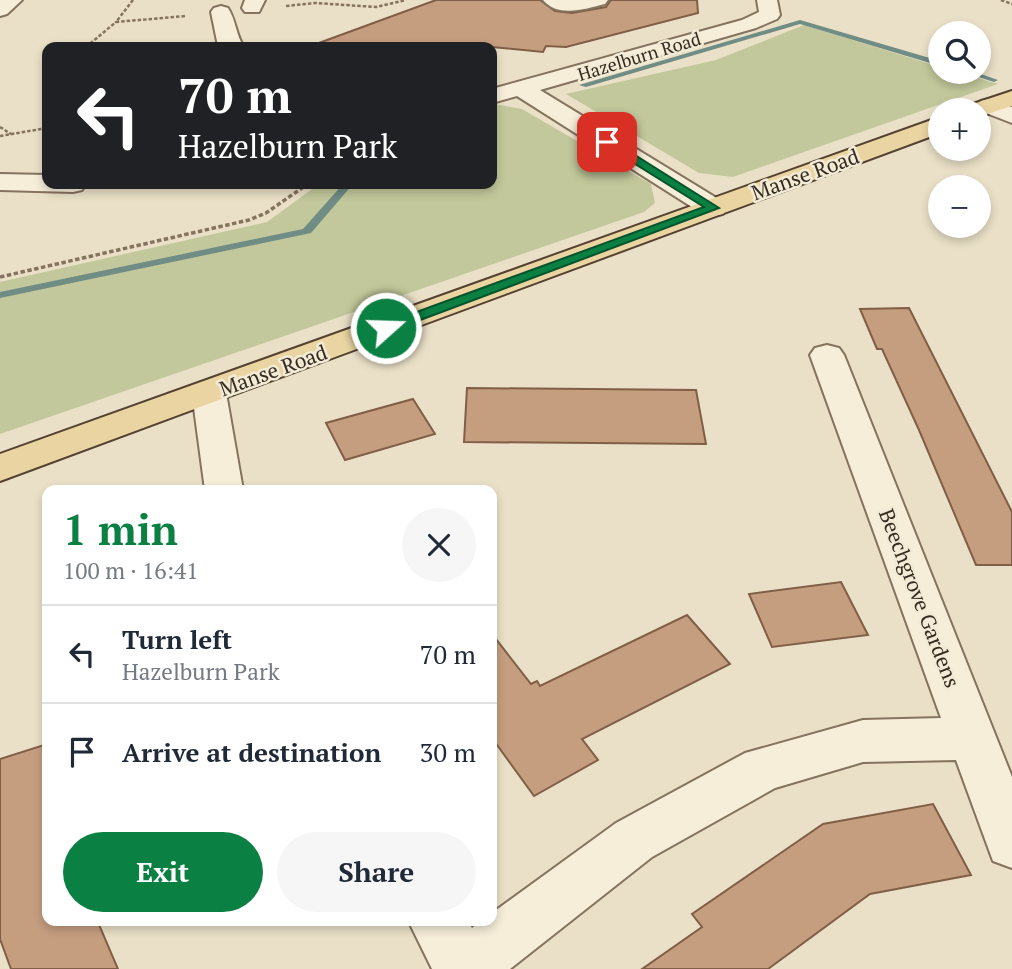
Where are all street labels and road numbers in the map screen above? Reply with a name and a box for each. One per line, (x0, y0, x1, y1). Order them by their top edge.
street label: Hazelburn Road (575, 26, 703, 86)
street label: Manse Road (747, 141, 863, 206)
street label: Manse Road (215, 337, 331, 402)
street label: Beechgrove Gardens (873, 505, 967, 691)

